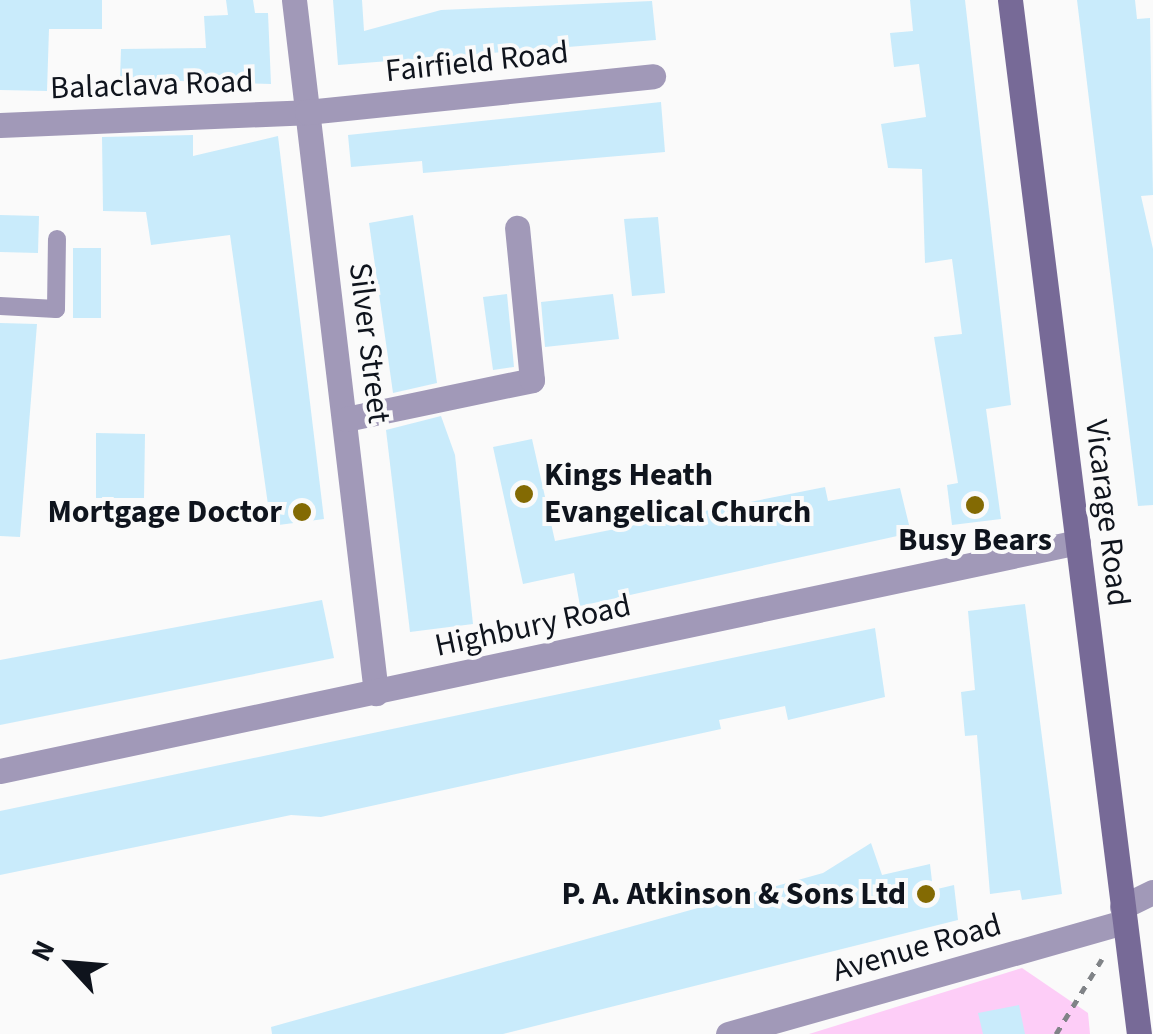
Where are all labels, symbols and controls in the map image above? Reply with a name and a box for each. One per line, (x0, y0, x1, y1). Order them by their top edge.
street label: Fairfield Road (384, 33, 570, 91)
street label: Balaclava Road (50, 62, 254, 108)
street label: Silver Street (340, 261, 398, 425)
street label: Vicarage Road (1076, 417, 1138, 609)
place label: Kings Heath Evangelical Church (544, 457, 811, 532)
marker: Kings Heath Evangelical Church (513, 483, 535, 505)
place label: Mortgage Doctor (47, 493, 282, 531)
marker: Busy Bears (964, 494, 986, 516)
marker: Mortgage Doctor (291, 501, 313, 523)
place label: Busy Bears (898, 521, 1052, 559)
street label: Highbury Road (432, 586, 634, 666)
place label: P. A. Atkinson & Sons Ltd (562, 875, 906, 913)
marker: P. A. Atkinson & Sons Ltd (915, 883, 937, 905)
street label: Avenue Road (828, 906, 1006, 990)
north arrow (20, 914, 120, 1014)
text: N (21, 934, 65, 968)

